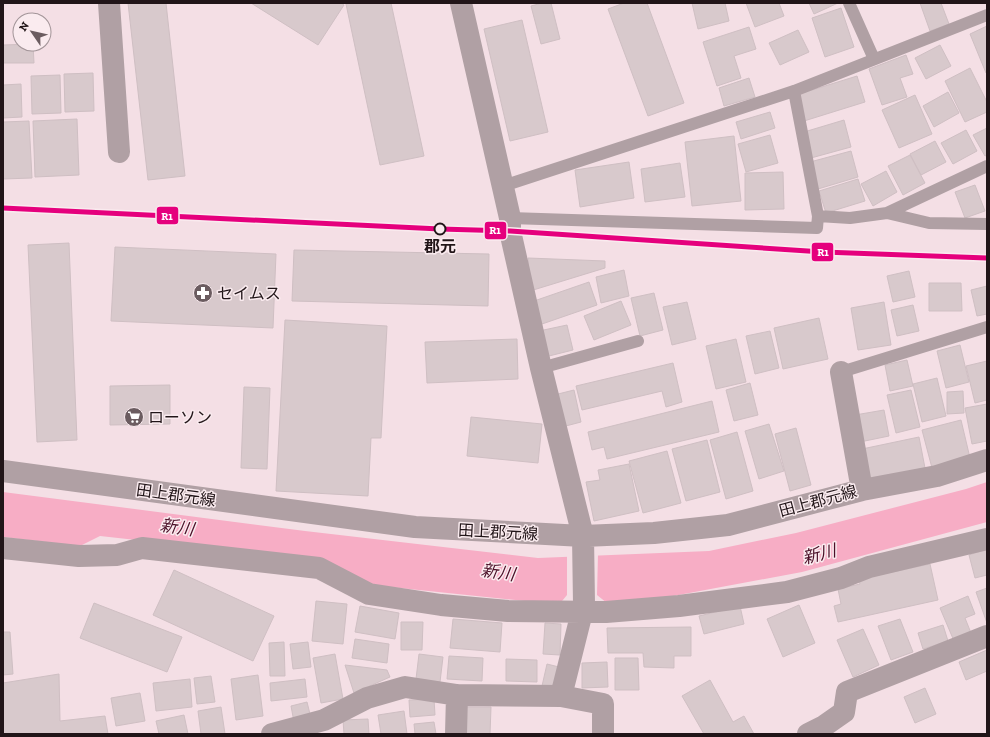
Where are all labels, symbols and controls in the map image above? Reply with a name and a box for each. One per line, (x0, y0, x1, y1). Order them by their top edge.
north arrow (12, 12, 52, 52)
text: N (16, 19, 32, 34)
line badge: R1 (156, 206, 179, 225)
text: R1 (161, 210, 173, 223)
line badge: R1 (484, 221, 507, 240)
marker: 郡元 (433, 222, 447, 236)
text: R1 (489, 224, 501, 237)
place label: 郡元 (424, 237, 456, 256)
line badge: R1 (811, 242, 834, 262)
text: R1 (817, 246, 829, 259)
pharmacy icon: セイムス (192, 282, 214, 304)
place label: セイムス (217, 284, 281, 303)
supermarket icon: ローソン (123, 406, 145, 428)
place label: ローソン (148, 408, 212, 427)
street label: 田上郡元線 (135, 480, 217, 510)
street label: 田上郡元線 (777, 481, 859, 521)
water label: 新川 (159, 515, 197, 540)
street label: 田上郡元線 (458, 520, 538, 544)
water label: 新川 (800, 540, 840, 568)
water label: 新川 (480, 560, 518, 585)

